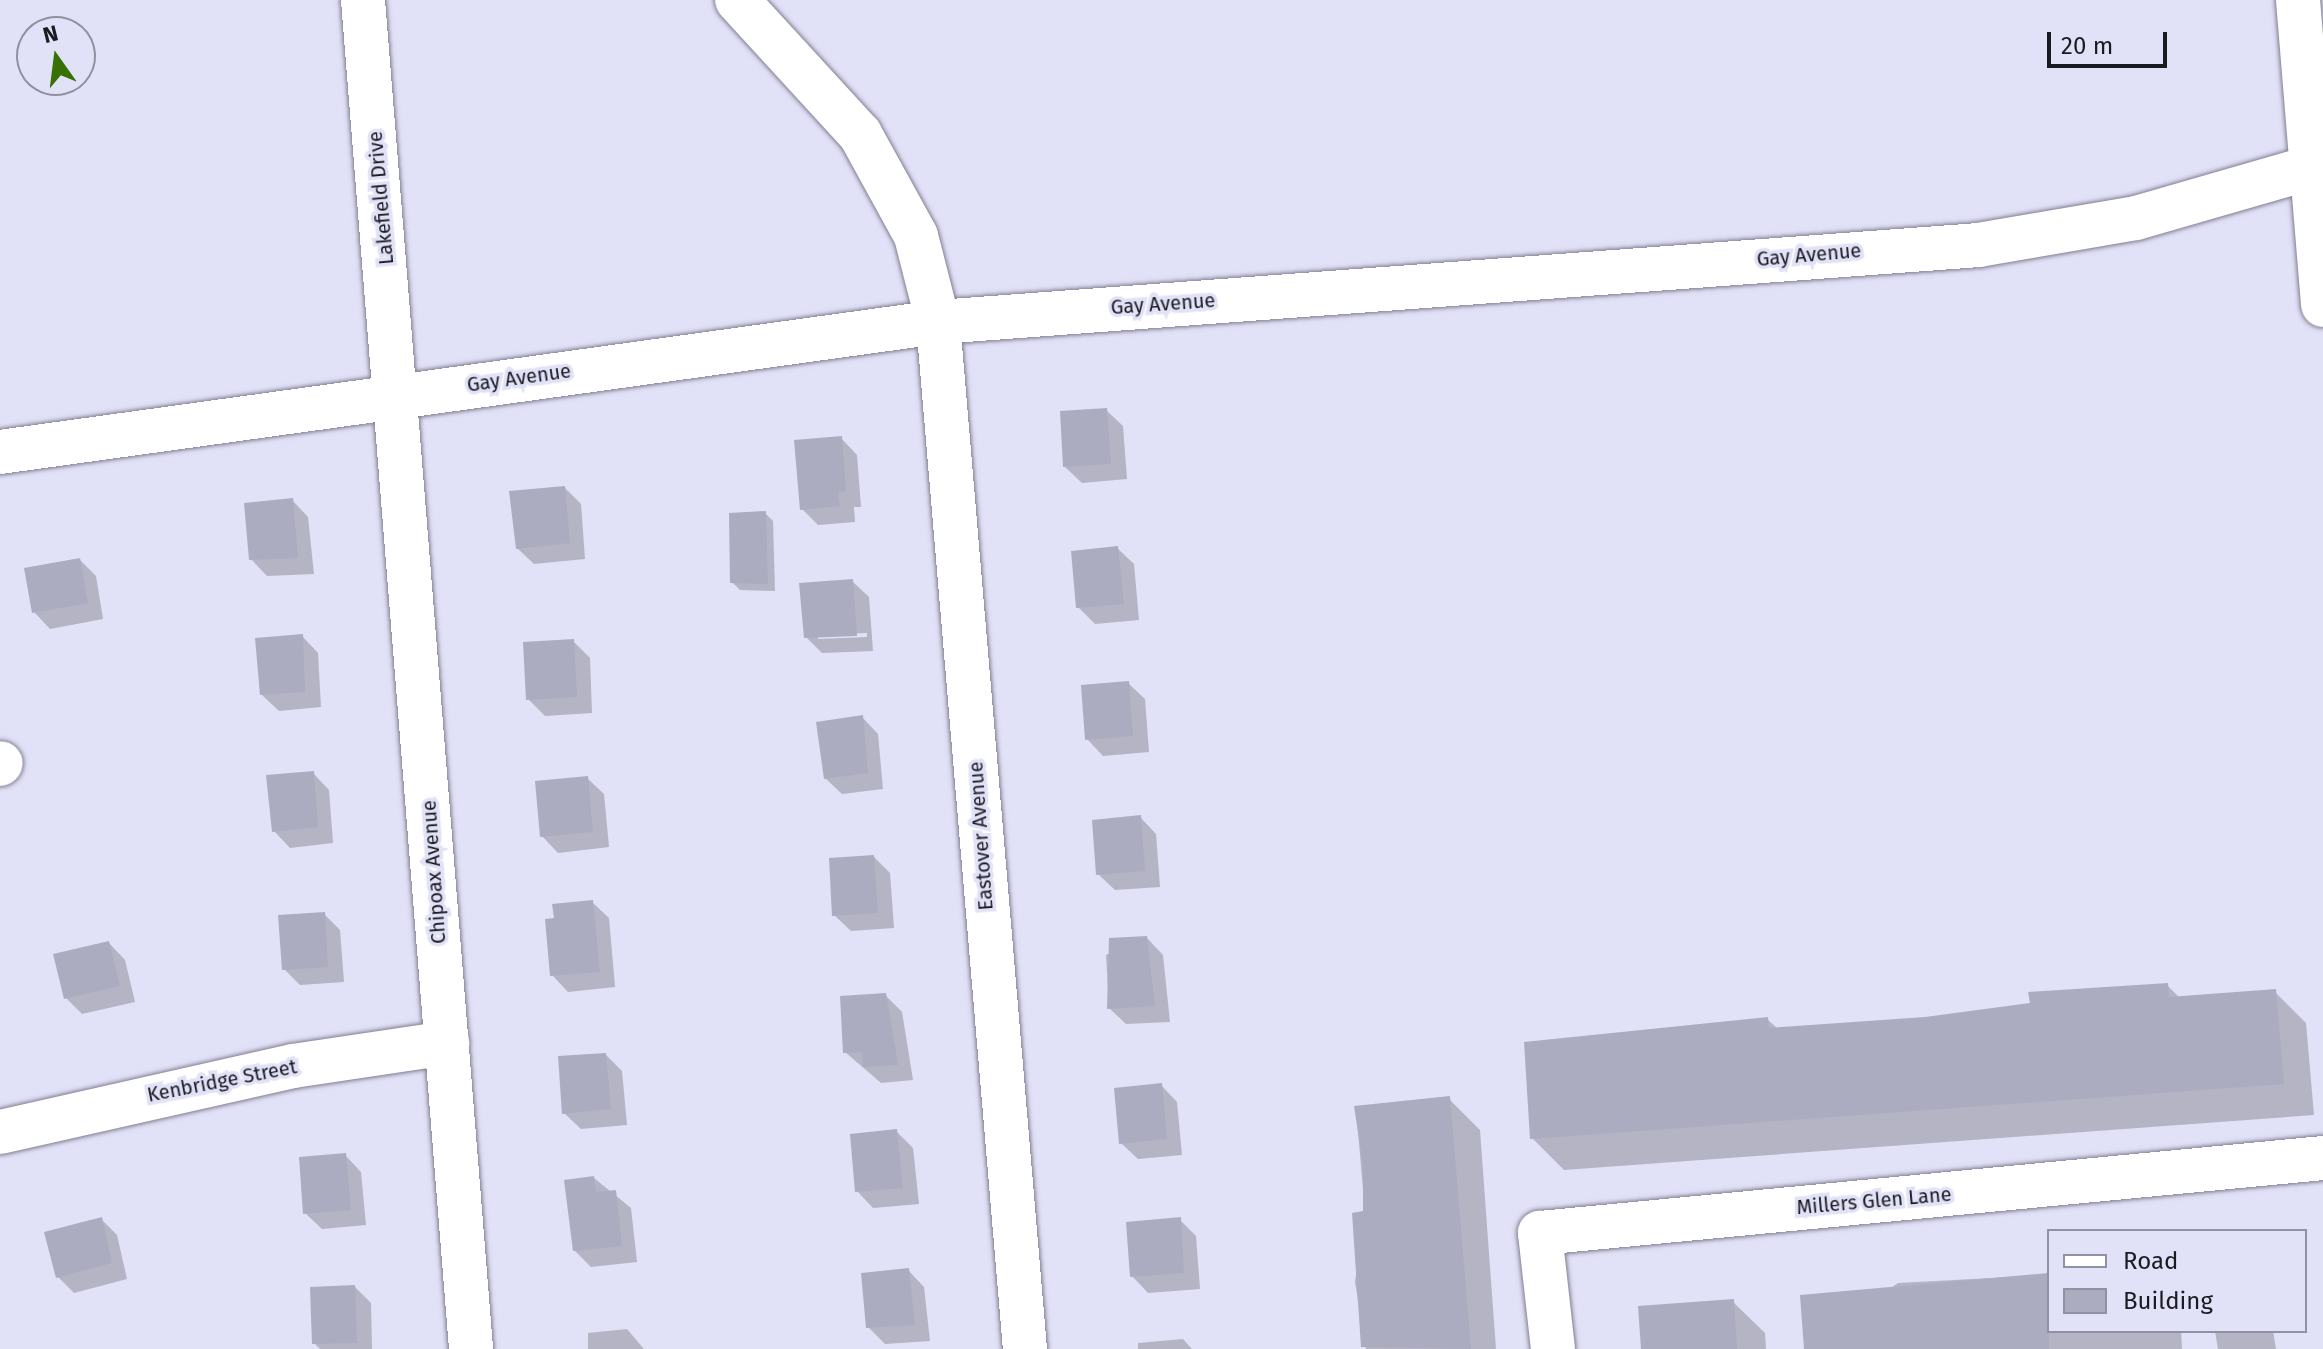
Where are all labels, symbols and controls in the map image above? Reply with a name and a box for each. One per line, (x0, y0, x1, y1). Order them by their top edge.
north arrow (16, 16, 96, 96)
scale bar (2051, 16, 2171, 66)
text: N (40, 19, 61, 49)
text: 20 m (2061, 32, 2113, 60)
street label: Lakefield Drive (363, 130, 399, 266)
street label: Gay Avenue (1756, 238, 1862, 272)
street label: Gay Avenue (1110, 288, 1216, 320)
street label: Gay Avenue (465, 359, 573, 397)
street label: Eastover Avenue (964, 761, 998, 911)
street label: Chipoax Avenue (417, 799, 451, 945)
street label: Kenbridge Street (145, 1055, 299, 1107)
street label: Millers Glen Lane (1796, 1182, 1952, 1220)
legend (2047, 1229, 2307, 1333)
text: Road (2123, 1247, 2178, 1275)
text: Building (2123, 1287, 2213, 1315)

